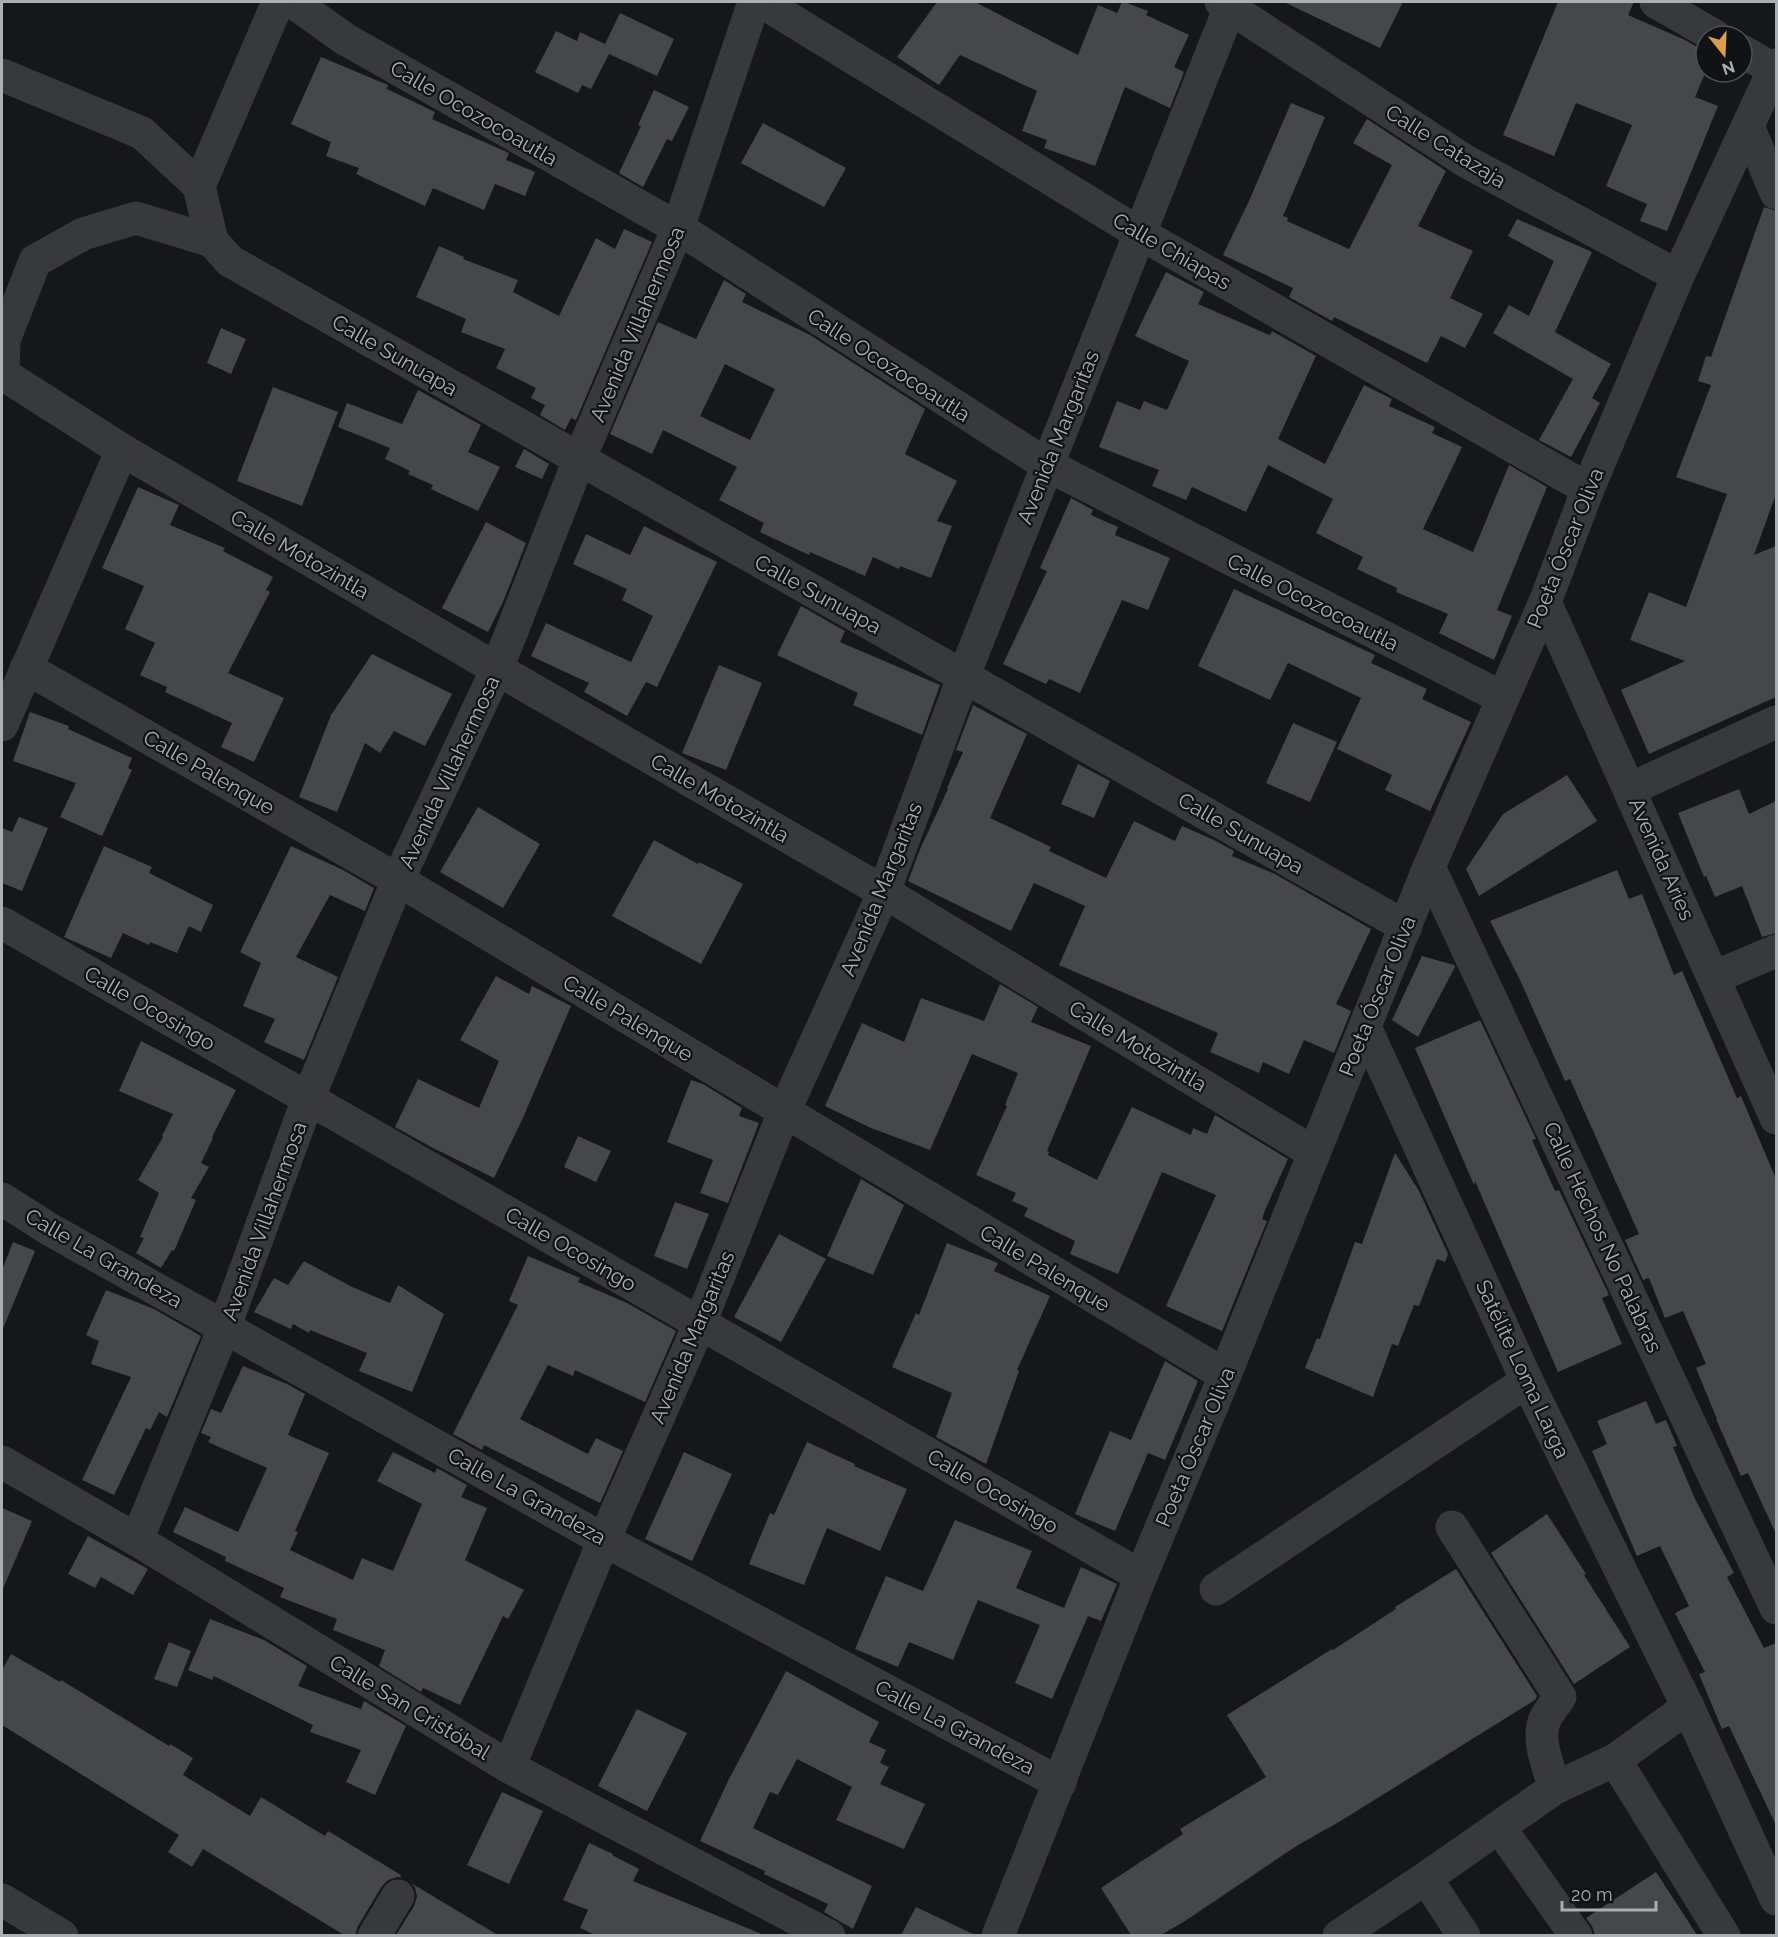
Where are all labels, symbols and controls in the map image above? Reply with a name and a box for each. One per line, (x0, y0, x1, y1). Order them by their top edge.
north arrow (1694, 24, 1754, 84)
street label: Calle Ocozocoautla (386, 55, 562, 171)
text: N (1720, 57, 1737, 79)
street label: Calle Catazaja (1381, 99, 1511, 193)
street label: Calle Chiapas (1109, 207, 1235, 295)
street label: Avenida Villahermosa (585, 223, 689, 425)
street label: Calle Ocozocoautla (803, 303, 975, 427)
street label: Calle Sunuapa (328, 309, 462, 401)
street label: Avenida Margaritas (1012, 346, 1104, 528)
street label: Poeta Óscar Oliva (1521, 464, 1609, 632)
street label: Calle Motozintla (226, 504, 374, 604)
street label: Calle Ocozocoautla (1223, 548, 1403, 656)
street label: Calle Sunuapa (750, 549, 886, 639)
street label: Avenida Villahermosa (393, 672, 505, 872)
street label: Calle Palenque (139, 724, 279, 820)
street label: Calle Motozintla (646, 748, 794, 848)
street label: Calle Sunuapa (1174, 787, 1308, 879)
street label: Avenida Aries (1624, 794, 1700, 924)
street label: Avenida Margaritas (835, 798, 927, 980)
street label: Poeta Óscar Oliva (1333, 912, 1421, 1080)
street label: Calle Ocosingo (80, 960, 220, 1056)
street label: Calle Palenque (558, 969, 698, 1067)
street label: Calle Motozintla (1065, 995, 1211, 1097)
street label: Avenida Villahermosa (216, 1118, 312, 1324)
street label: Calle Hechos No Palabras (1538, 1118, 1668, 1356)
street label: Calle Ocosingo (501, 1201, 641, 1297)
street label: Calle La Grandeza (21, 1203, 187, 1313)
street label: Calle Palenque (975, 1219, 1115, 1317)
street label: Avenida Margaritas (644, 1247, 740, 1427)
street label: Satélite Loma Larga (1471, 1276, 1575, 1462)
street label: Poeta Óscar Oliva (1150, 1363, 1240, 1531)
street label: Calle La Grandeza (444, 1442, 610, 1550)
street label: Calle Ocosingo (923, 1443, 1063, 1539)
street label: Calle San Cristóbal (325, 1649, 495, 1765)
street label: Calle La Grandeza (871, 1674, 1039, 1780)
scale bar (1562, 1874, 1656, 1912)
text: 20 m (1571, 1884, 1613, 1905)

